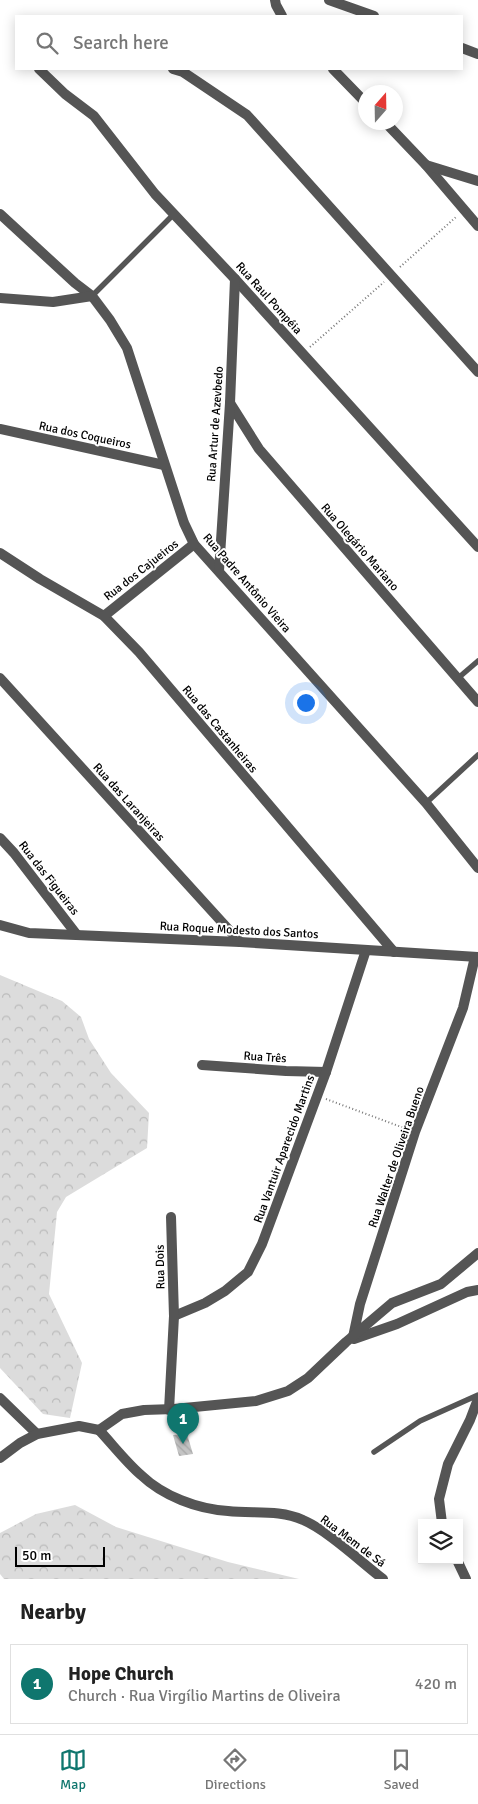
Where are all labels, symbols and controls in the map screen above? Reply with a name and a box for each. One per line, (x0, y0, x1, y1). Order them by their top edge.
search box (15, 15, 463, 70)
icon: search (33, 29, 61, 57)
text: Search here (73, 31, 169, 55)
north arrow (358, 85, 403, 130)
street label: Rua Raul Pompéia (232, 259, 305, 338)
street label: Rua Artur de Azevbedo (204, 366, 227, 482)
street label: Rua dos Coqueiros (37, 418, 132, 453)
street label: Rua Olegário Mariano (317, 500, 402, 594)
street label: Rua Padre Antônio Vieira (199, 531, 294, 636)
street label: Rua dos Cajueiros (101, 537, 182, 604)
street label: Rua das Castanheiras (179, 683, 261, 776)
your location (293, 690, 319, 716)
street label: Rua das Laranjeiras (90, 760, 168, 845)
street label: Rua das Figueiras (15, 838, 82, 918)
street label: Rua Roque Modesto dos Santos (159, 919, 319, 942)
street label: Rua Três (243, 1049, 287, 1066)
street label: Rua Vantuir Aparecido Martins (251, 1073, 318, 1225)
street label: Rua Walter de Oliveira Bueno (365, 1085, 428, 1230)
street label: Rua Dois (153, 1244, 168, 1290)
pin: 1 (167, 1403, 199, 1444)
street label: Rua Mem de Sá (317, 1512, 388, 1571)
map controls (418, 1519, 463, 1564)
button: layers (418, 1519, 463, 1564)
scale bar (15, 1544, 105, 1567)
text: 50 m (22, 1547, 51, 1564)
text: Nearby (20, 1599, 86, 1625)
text: Hope Church (68, 1662, 174, 1686)
text: 1 (33, 1674, 41, 1694)
text: 420 m (415, 1674, 457, 1694)
text: Church · Rua Virgílio Martins de Oliveira (68, 1686, 341, 1706)
tab: Map (59, 1746, 87, 1793)
tab: Directions (205, 1746, 266, 1793)
tab: Saved (384, 1746, 419, 1793)

